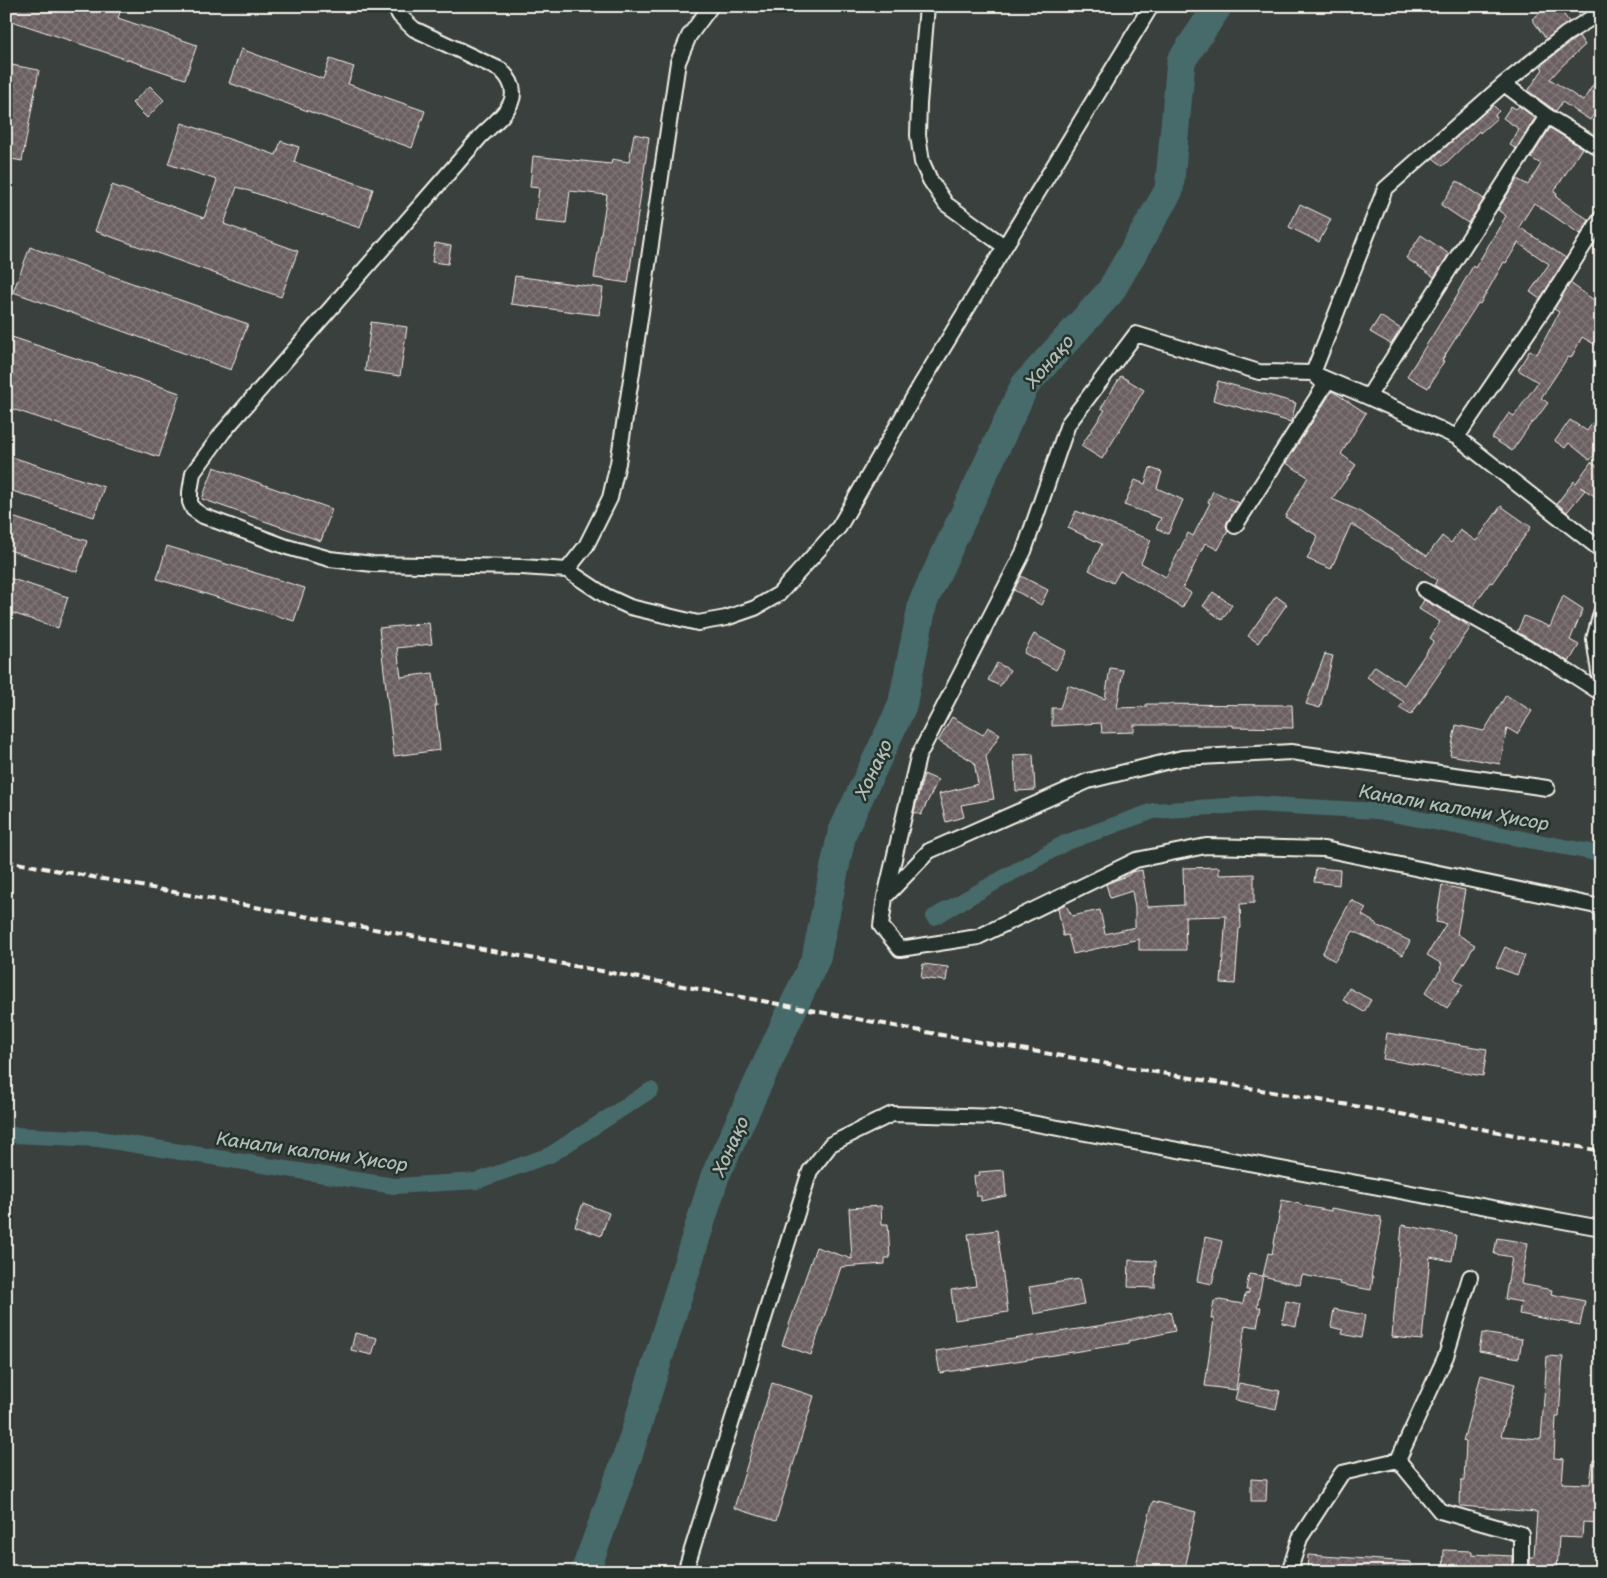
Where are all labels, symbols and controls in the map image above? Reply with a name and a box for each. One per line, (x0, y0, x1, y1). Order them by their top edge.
water label: Хонақо (1020, 331, 1079, 394)
water label: Хонақо (850, 736, 898, 804)
water label: Канали калони Ҳисор (1357, 780, 1551, 837)
water label: Хонақо (708, 1113, 755, 1181)
water label: Канали калони Ҳисор (215, 1128, 409, 1177)

